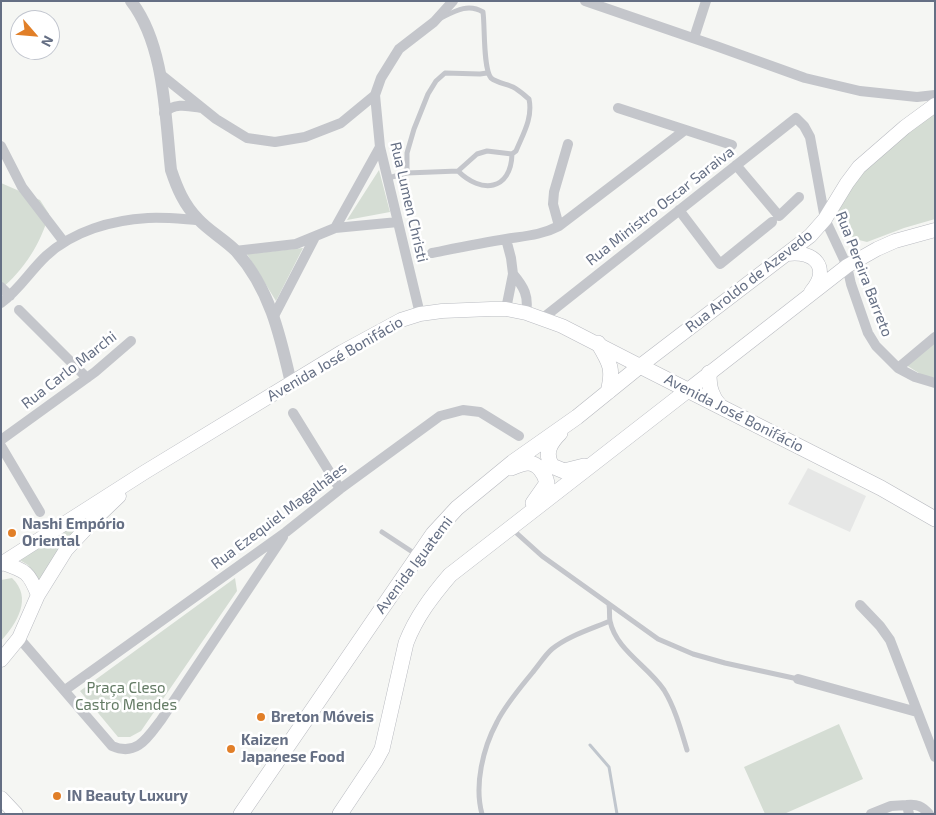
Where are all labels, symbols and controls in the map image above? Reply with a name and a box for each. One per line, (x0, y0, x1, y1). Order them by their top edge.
north arrow (10, 10, 60, 60)
text: N (38, 33, 58, 50)
street label: Rua Lumen Christi (386, 140, 432, 264)
street label: Rua Ministro Oscar Saraiva (582, 143, 738, 269)
street label: Rua Pereira Barreto (832, 209, 896, 339)
street label: Rua Aroldo de Azevedo (682, 226, 816, 336)
street label: Avenida José Bonifácio (264, 313, 406, 405)
street label: Rua Carlo Marchi (18, 327, 120, 413)
street label: Avenida José Bonifácio (661, 370, 807, 456)
street label: Rua Ezequiel Magalhães (208, 459, 350, 573)
street label: Avenida Iguatemi (372, 513, 456, 617)
place label: Nashi Empório Oriental (22, 515, 125, 550)
marker: Nashi Empório Oriental (6, 527, 18, 539)
park label: Praça Cleso Castro Mendes (75, 679, 177, 714)
place label: Breton Móveis (271, 708, 374, 726)
marker: Breton Móveis (255, 711, 267, 723)
place label: Kaizen Japanese Food (241, 731, 345, 766)
marker: Kaizen Japanese Food (225, 743, 237, 755)
place label: IN Beauty Luxury (67, 787, 188, 805)
marker: IN Beauty Luxury (51, 790, 63, 802)

